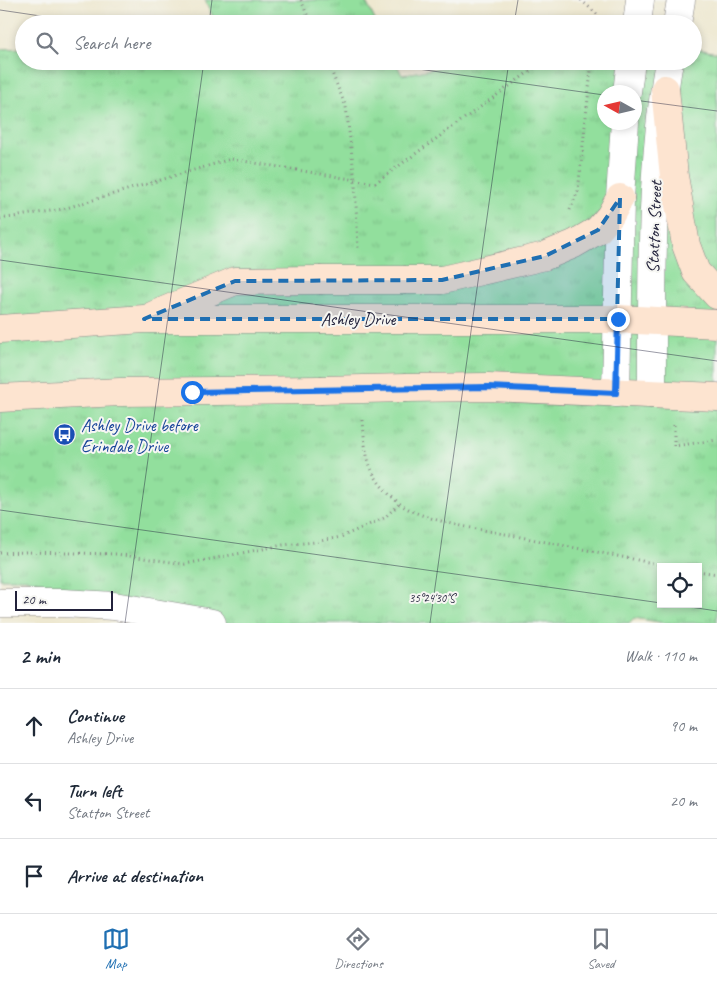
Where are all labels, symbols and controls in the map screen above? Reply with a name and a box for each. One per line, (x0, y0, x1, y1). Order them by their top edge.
search box (15, 15, 702, 70)
icon: search (33, 29, 61, 57)
text: Search here (73, 31, 150, 55)
north arrow (597, 85, 642, 130)
street label: Statton Street (641, 178, 667, 274)
street label: Ashley Drive (321, 308, 396, 330)
route end (607, 308, 630, 331)
route start (181, 381, 204, 404)
place label: Ashley Drive before Erindale Drive (81, 414, 199, 457)
bus stop icon: Ashley Drive before Erindale Drive (53, 423, 77, 447)
map controls (657, 563, 702, 608)
button: locate (657, 563, 702, 608)
scale bar (15, 588, 112, 611)
text: 35°24'30"S (409, 590, 457, 606)
text: 20 m (22, 591, 46, 608)
text: 2 min (20, 643, 60, 669)
text: Walk · 110 m (625, 646, 697, 666)
text: Continue (67, 704, 124, 728)
icon: ahead (20, 712, 48, 740)
text: 90 m (670, 716, 697, 736)
text: Ashley Drive (67, 728, 133, 748)
text: Turn left (67, 779, 122, 803)
icon: left (20, 787, 48, 815)
text: 20 m (670, 791, 697, 811)
text: Statton Street (67, 803, 149, 823)
icon: arrive (20, 862, 48, 890)
text: Arrive at destination (67, 864, 203, 888)
tab: Map (102, 925, 130, 972)
tab: Directions (334, 925, 383, 972)
tab: Saved (587, 925, 615, 972)

